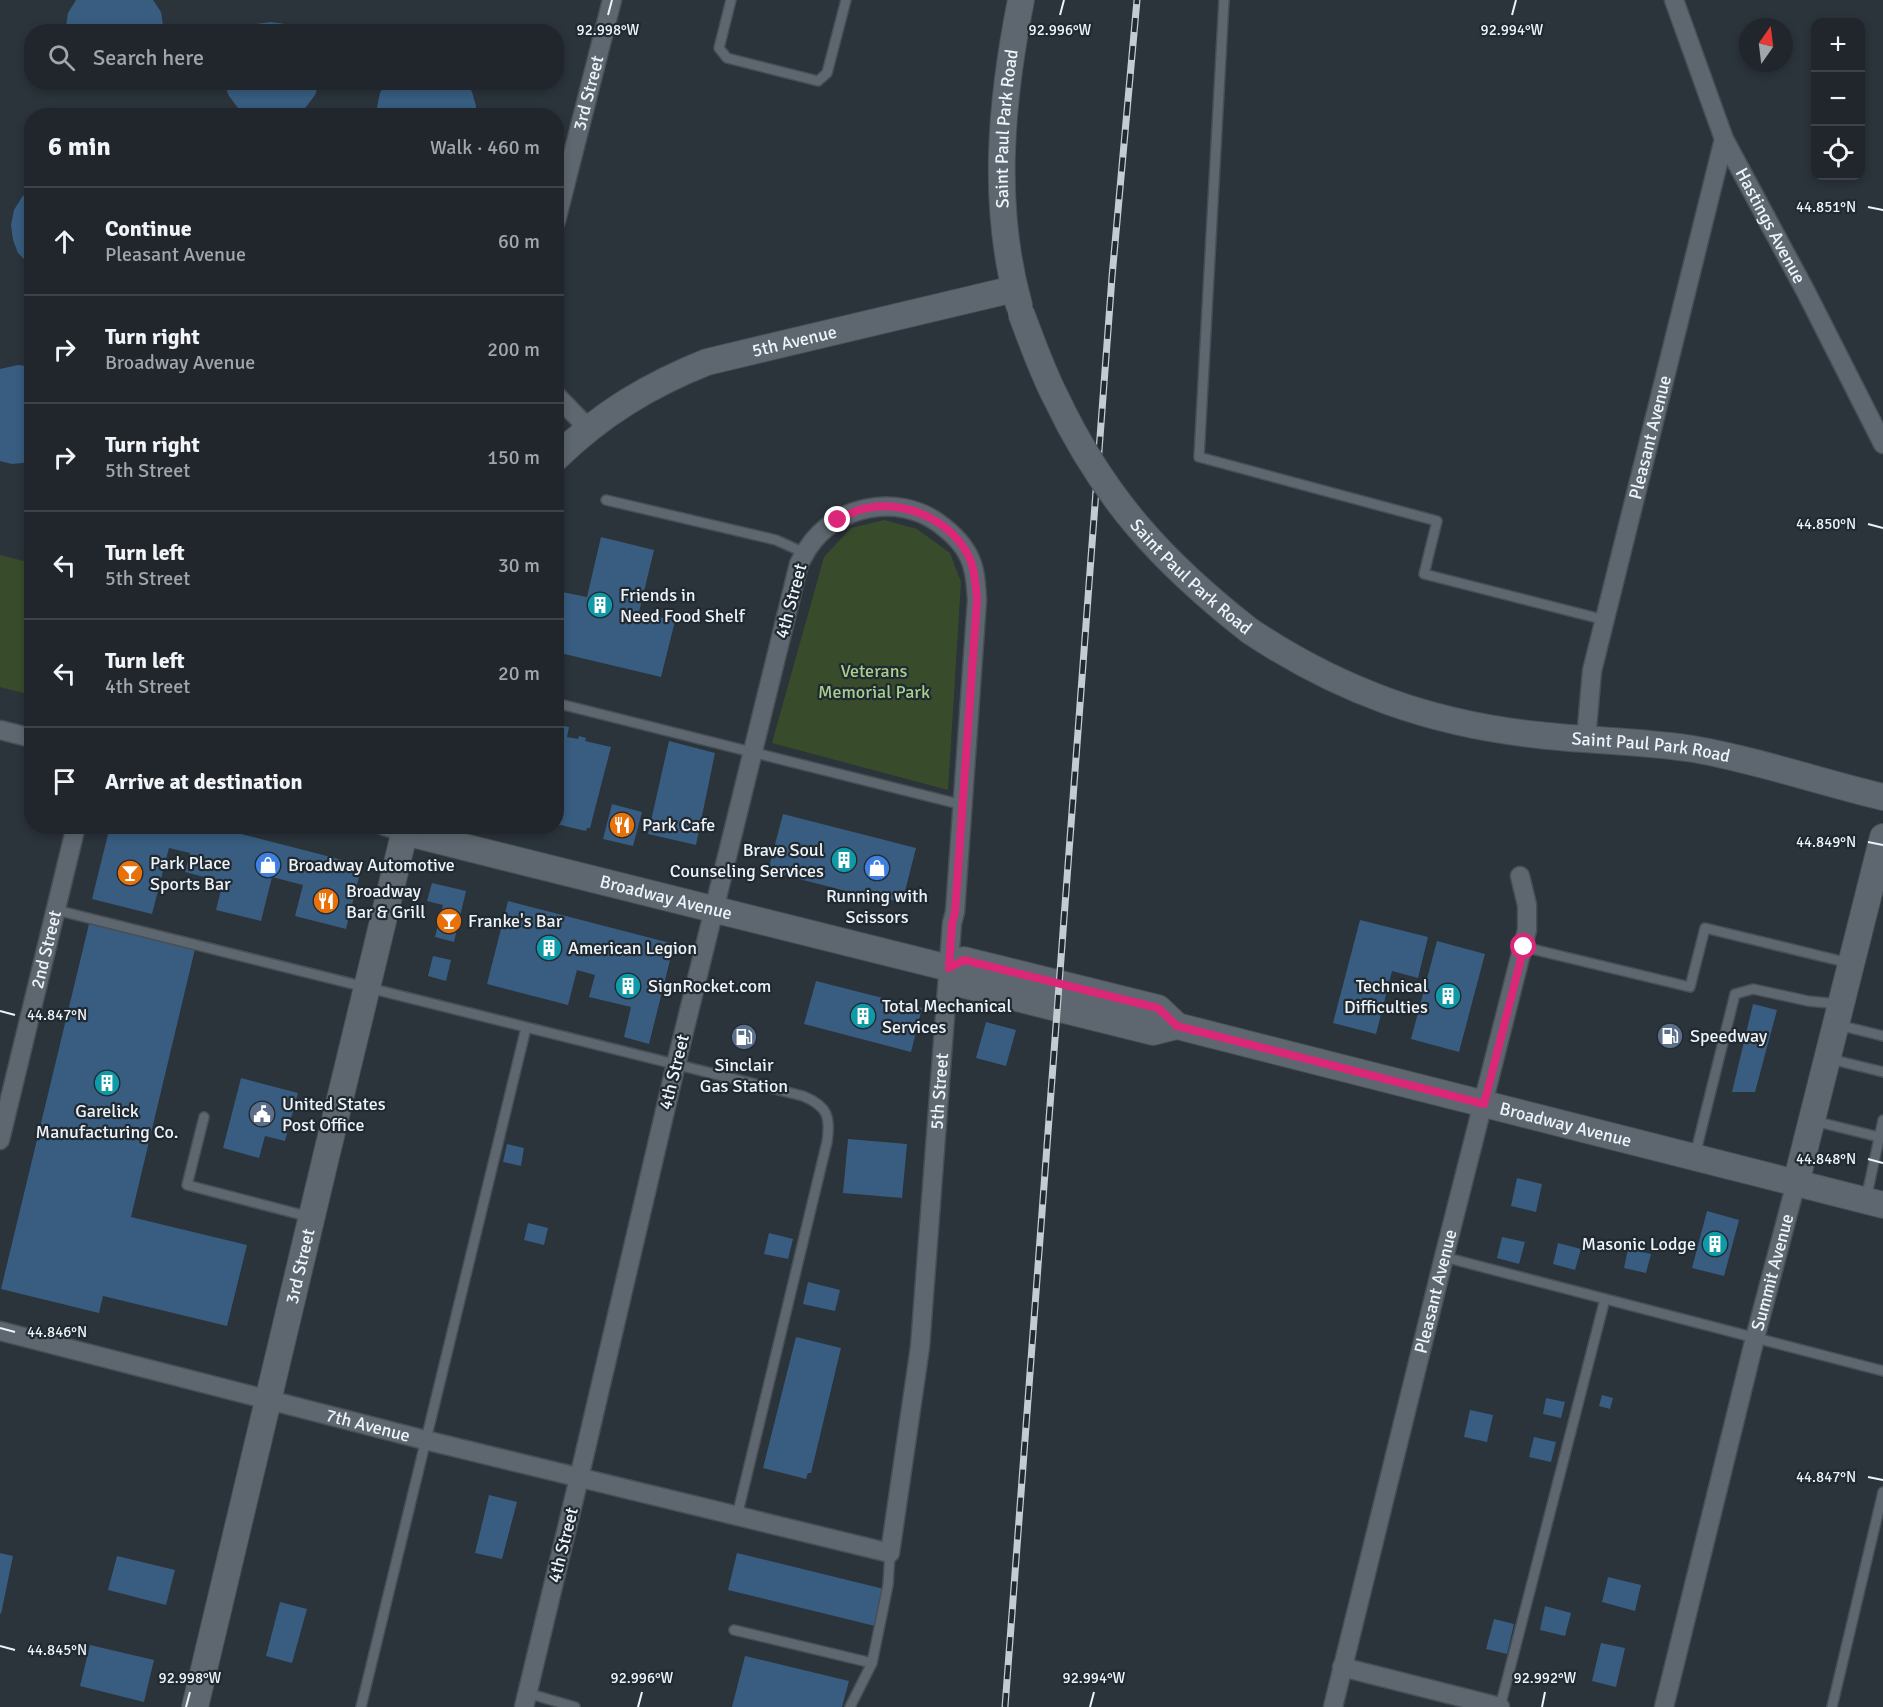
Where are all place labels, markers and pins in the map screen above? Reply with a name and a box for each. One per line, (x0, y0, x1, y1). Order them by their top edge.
place label: Friends in Need Food Shelf (620, 584, 746, 627)
building icon: Friends in Need Food Shelf (585, 590, 615, 620)
restaurant icon: Park Cafe (607, 810, 637, 840)
place label: Park Cafe (642, 814, 715, 836)
place label: Brave Soul Counseling Services (670, 839, 824, 882)
building icon: Brave Soul Counseling Services (829, 845, 859, 875)
shop icon: Broadway Automotive (253, 850, 283, 880)
place label: Park Place Sports Bar (150, 852, 231, 895)
shop icon: Running with Scissors (862, 853, 892, 883)
place label: Broadway Automotive (288, 854, 455, 876)
bar icon: Park Place Sports Bar (115, 858, 145, 888)
place label: Broadway Bar & Grill (346, 880, 426, 923)
place label: Running with Scissors (826, 885, 928, 928)
restaurant icon: Broadway Bar & Grill (311, 886, 341, 916)
bar icon: Franke's Bar (434, 906, 464, 936)
place label: Franke's Bar (468, 910, 563, 932)
building icon: American Legion (534, 933, 564, 963)
place label: American Legion (568, 937, 697, 959)
building icon: SignRocket.com (613, 971, 643, 1001)
place label: SignRocket.com (648, 975, 771, 997)
place label: Technical Difficulties (1344, 975, 1428, 1018)
building icon: Technical Difficulties (1433, 981, 1463, 1011)
place label: Total Mechanical Services (882, 995, 1012, 1038)
building icon: Total Mechanical Services (848, 1001, 878, 1031)
fuel station icon: Speedway (1655, 1021, 1685, 1051)
fuel station icon: Sinclair Gas Station (729, 1022, 759, 1052)
place label: Speedway (1690, 1025, 1768, 1047)
place label: Sinclair Gas Station (700, 1054, 788, 1097)
building icon: Garelick Manufacturing Co. (92, 1068, 122, 1098)
place label: United States Post Office (282, 1093, 386, 1136)
public building icon: United States Post Office (247, 1099, 277, 1129)
place label: Garelick Manufacturing Co. (36, 1100, 178, 1143)
building icon: Masonic Lodge (1700, 1229, 1730, 1259)
place label: Masonic Lodge (1582, 1233, 1696, 1255)

